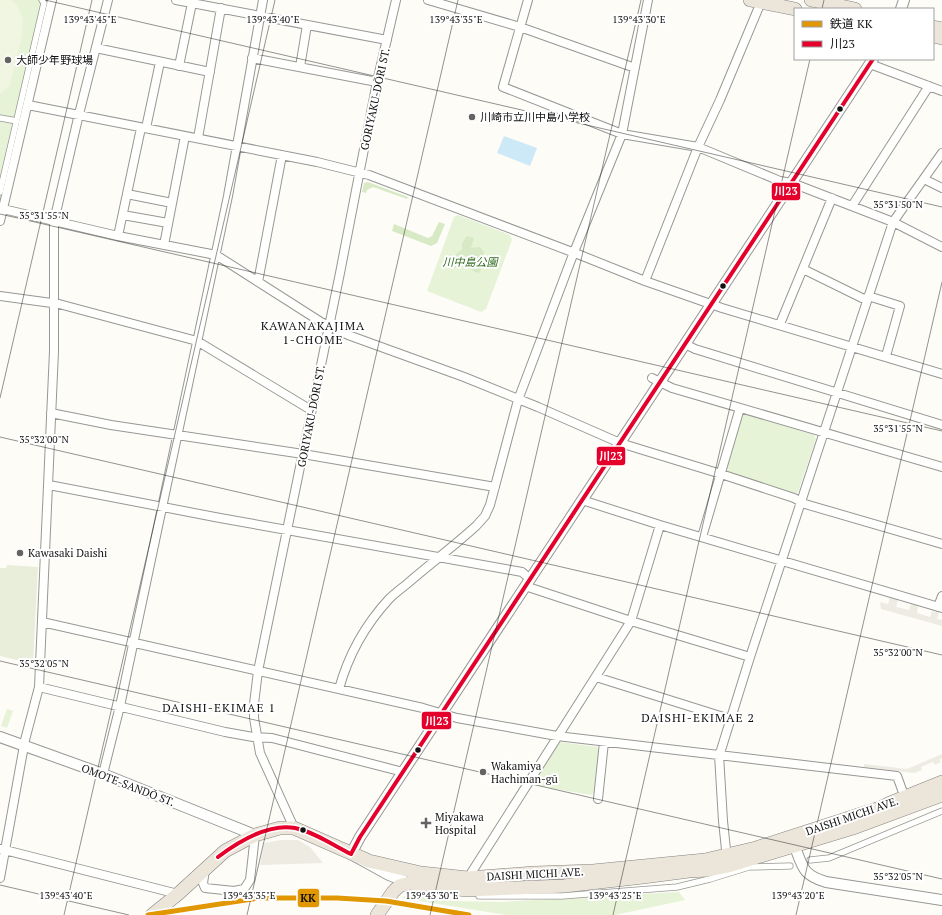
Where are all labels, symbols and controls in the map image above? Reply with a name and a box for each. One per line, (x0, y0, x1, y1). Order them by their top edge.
legend (794, 8, 934, 60)
text: 139°43'45"E (63, 13, 117, 26)
text: 139°43'40"E (246, 13, 300, 26)
text: 139°43'35"E (429, 13, 483, 26)
text: 139°43'30"E (612, 13, 666, 26)
text: 鉄道 KK (830, 16, 873, 31)
text: 川23 (830, 36, 855, 51)
street label: GORIYAKU-DŌRI ST. (357, 47, 393, 151)
place label: 大師少年野球場 (16, 53, 93, 67)
marker: 大師少年野球場 (3, 55, 13, 65)
unlabelled marker (835, 104, 845, 114)
place label: 川崎市立川中島小学校 (480, 110, 590, 124)
marker: 川崎市立川中島小学校 (467, 112, 477, 122)
line badge: 川23 (771, 182, 801, 201)
text: 川23 (774, 184, 798, 198)
text: 35°31'50"N (873, 198, 923, 211)
text: 35°31'55"N (19, 209, 69, 222)
park label: 川中島公園 (443, 255, 499, 269)
unlabelled marker (718, 281, 728, 291)
district label: KAWANAKAJIMA 1-CHOME (261, 318, 365, 347)
street label: GORIYAKU-DŌRI ST. (294, 364, 328, 468)
text: 35°31'55"N (873, 422, 923, 435)
text: 35°32'00"N (19, 433, 69, 446)
line badge: 川23 (596, 446, 626, 466)
text: 川23 (599, 449, 623, 463)
place label: Kawasaki Daishi (28, 546, 107, 560)
marker: Kawasaki Daishi (15, 548, 25, 558)
text: 35°32'00"N (873, 646, 923, 659)
text: 35°32'05"N (19, 657, 69, 670)
district label: DAISHI-EKIMAE 1 (162, 700, 276, 715)
district label: DAISHI-EKIMAE 2 (641, 710, 755, 725)
line badge: 川23 (421, 711, 452, 730)
text: 川23 (425, 714, 449, 728)
unlabelled marker (413, 745, 423, 755)
place label: Wakamiya Hachiman-gū (491, 759, 558, 786)
street label: OMOTE-SANDŌ ST. (79, 761, 177, 809)
marker: Wakamiya Hachiman-gū (478, 767, 488, 777)
street label: DAISHI MICHI AVE. (804, 794, 900, 838)
place label: Miyakawa Hospital (435, 810, 484, 837)
marker: Miyakawa Hospital (420, 817, 432, 829)
unlabelled marker (298, 825, 308, 835)
street label: DAISHI MICHI AVE. (486, 864, 584, 884)
text: 35°32'05"N (873, 870, 923, 883)
line badge: KK (297, 888, 320, 908)
text: 139°43'40"E (39, 889, 93, 902)
text: 139°43'35"E (222, 889, 276, 902)
text: 139°43'30"E (405, 889, 459, 902)
text: 139°43'25"E (588, 889, 642, 902)
text: 139°43'20"E (771, 889, 825, 902)
text: KK (300, 891, 316, 905)

